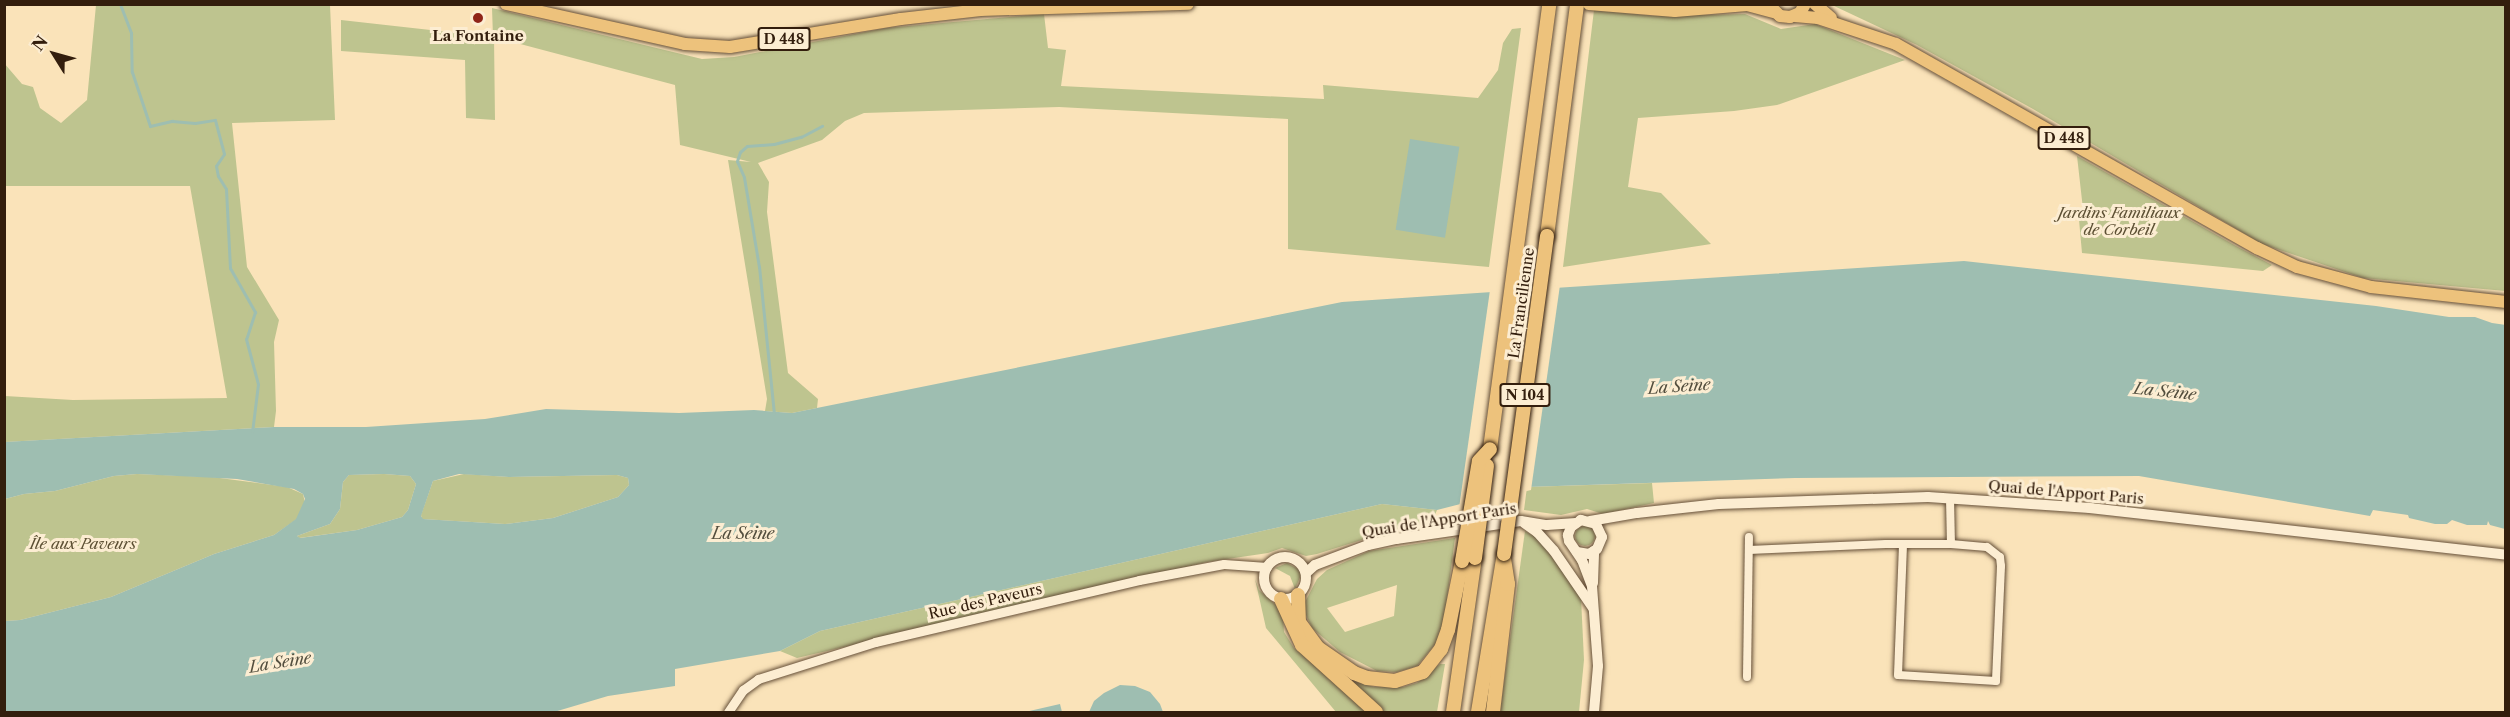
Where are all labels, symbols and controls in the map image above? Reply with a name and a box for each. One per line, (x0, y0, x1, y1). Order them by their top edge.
marker: La Fontaine (471, 11, 485, 25)
north arrow (24, 24, 84, 84)
place label: La Fontaine (432, 27, 524, 45)
road number: D 448 (757, 28, 811, 50)
text: N (27, 32, 52, 55)
road number: D 448 (2037, 127, 2091, 149)
park label: Jardins Familiaux de Corbeil (2058, 203, 2180, 238)
street label: La Francilienne (1504, 246, 1538, 360)
water label: La Seine (1647, 374, 1711, 398)
water label: La Seine (2133, 378, 2197, 404)
road number: N 104 (1498, 384, 1552, 406)
street label: Quai de l'Apport Paris (1988, 476, 2144, 508)
street label: Quai de l'Apport Paris (1361, 499, 1517, 541)
water label: La Seine (712, 523, 774, 543)
park label: Île aux Paveurs (29, 535, 137, 553)
street label: Rue des Paveurs (926, 579, 1044, 623)
water label: La Seine (248, 648, 312, 676)

